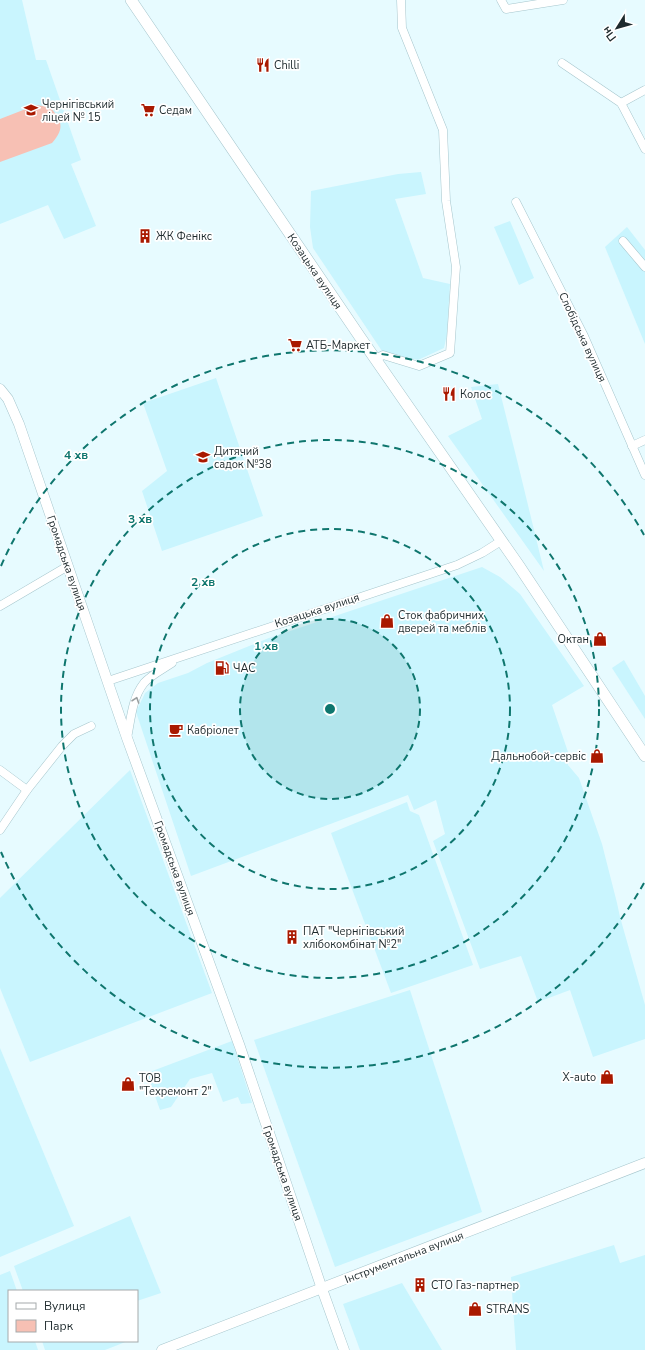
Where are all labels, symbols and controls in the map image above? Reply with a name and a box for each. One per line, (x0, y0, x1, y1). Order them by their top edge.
north arrow (597, 8, 637, 48)
text: Пн (599, 23, 620, 44)
restaurant icon: Chilli (255, 57, 271, 73)
place label: Chilli (274, 58, 299, 73)
place label: Чернігівський ліцей № 15 (42, 97, 114, 125)
school or university icon: Чернігівський ліцей № 15 (23, 102, 39, 118)
supermarket icon: Седам (140, 102, 156, 118)
place label: Седам (159, 103, 192, 118)
building icon: ЖК Фенікс (137, 228, 153, 244)
place label: ЖК Фенікс (156, 229, 212, 244)
street label: Козацька вулиця (284, 230, 346, 312)
street label: Слобідська вулиця (555, 290, 610, 385)
supermarket icon: АТБ-Маркет (287, 337, 303, 353)
place label: АТБ-Маркет (306, 338, 370, 353)
restaurant icon: Колос (441, 386, 457, 402)
place label: Колос (460, 387, 491, 402)
place label: Дитячий садок №38 (214, 444, 272, 472)
text: 4 хв (64, 447, 88, 463)
school or university icon: Дитячий садок №38 (195, 449, 211, 465)
text: 3 хв (128, 511, 152, 527)
street label: Громадська вулиця (43, 514, 90, 613)
text: 2 хв (191, 574, 215, 590)
street label: Козацька вулиця (273, 590, 362, 631)
place label: Сток фабричних дверей та меблів (398, 608, 486, 636)
shop icon: Сток фабричних дверей та меблів (379, 613, 395, 629)
shop icon: Октан (592, 631, 608, 647)
place label: Октан (558, 632, 589, 647)
text: 1 хв (254, 638, 278, 654)
fuel station icon: ЧАС (214, 660, 230, 676)
place label: ЧАС (233, 661, 256, 676)
one-way arrow (131, 697, 139, 704)
centre of rings (323, 702, 337, 716)
cafe icon: Кабріолет (168, 722, 184, 738)
place label: Кабріолет (187, 723, 239, 738)
shop icon: Дальнобой-сервіс (589, 748, 605, 764)
place label: Дальнобой-сервіс (491, 749, 586, 764)
street label: Громадська вулиця (150, 819, 199, 918)
place label: ПАТ "Чернігівський хлібокомбінат №2" (303, 924, 404, 952)
building icon: ПАТ "Чернігівський хлібокомбінат №2" (284, 929, 300, 945)
shop icon: X-auto (599, 1069, 615, 1085)
place label: X-auto (563, 1070, 596, 1085)
place label: ТОВ "Техремонт 2" (139, 1071, 212, 1099)
shop icon: ТОВ "Техремонт 2" (120, 1076, 136, 1092)
street label: Громадська вулиця (259, 1124, 306, 1223)
street label: Інструментальна вулиця (343, 1228, 466, 1287)
building icon: СТО Газ-партнер (412, 1277, 428, 1293)
place label: СТО Газ-партнер (431, 1278, 519, 1293)
legend (8, 1290, 138, 1342)
text: Вулиця (44, 1298, 86, 1314)
shop icon: STRANS (467, 1301, 483, 1317)
place label: STRANS (486, 1302, 530, 1317)
text: Парк (44, 1318, 74, 1334)

